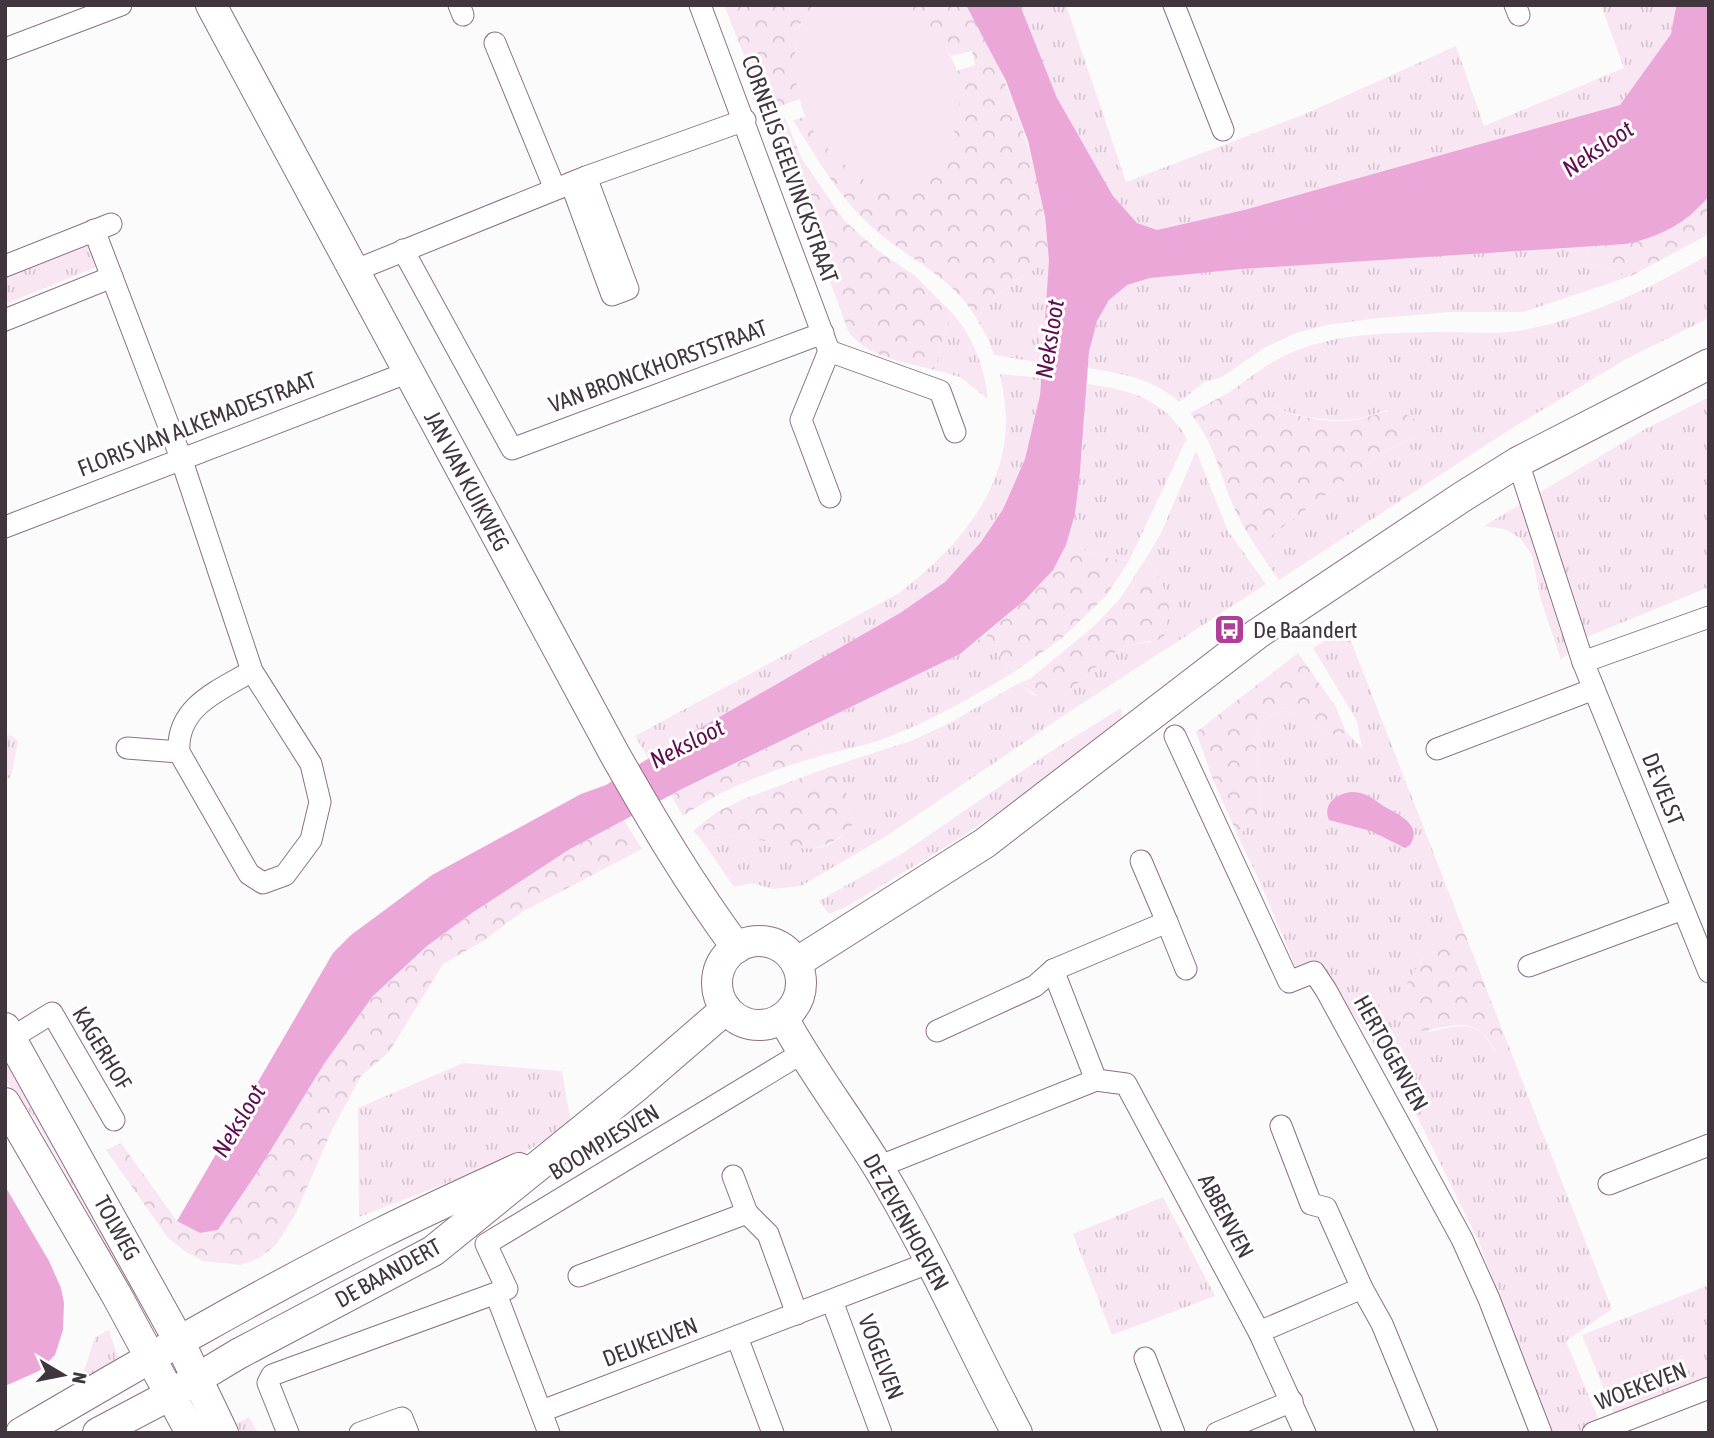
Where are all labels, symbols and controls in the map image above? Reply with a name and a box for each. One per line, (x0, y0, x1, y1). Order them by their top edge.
street label: CORNELIS GEELVINCKSTRAAT (737, 52, 843, 286)
water label: Neksloot (1557, 115, 1638, 182)
water label: Neksloot (1030, 297, 1069, 380)
street label: VAN BRONCKHORSTSTRAAT (545, 314, 771, 418)
street label: FLORIS VAN ALKEMADESTRAAT (74, 366, 320, 482)
street label: JAN VAN KUIKWEG (419, 407, 515, 555)
bus stop icon: De Baandert (1213, 613, 1247, 647)
place label: De Baandert (1253, 617, 1357, 643)
water label: Neksloot (645, 713, 728, 774)
street label: DE VELST (1637, 749, 1689, 829)
street label: HERTOGENVEN (1349, 991, 1433, 1115)
street label: KAGERHOF (67, 1002, 137, 1095)
water label: Neksloot (207, 1080, 271, 1162)
street label: BOOMPJESVEN (544, 1099, 664, 1185)
street label: DE ZEVENHOEVEN (858, 1149, 954, 1295)
street label: ABBENVEN (1193, 1170, 1259, 1262)
street label: TOLWEG (89, 1191, 145, 1265)
street label: DE BAANDERT (330, 1233, 446, 1313)
street label: VOGELVEN (853, 1311, 909, 1403)
street label: DEUKELVEN (599, 1312, 701, 1372)
north arrow (28, 1340, 98, 1410)
street label: WOEKEVEN (1592, 1357, 1690, 1415)
text: N (68, 1371, 92, 1385)

